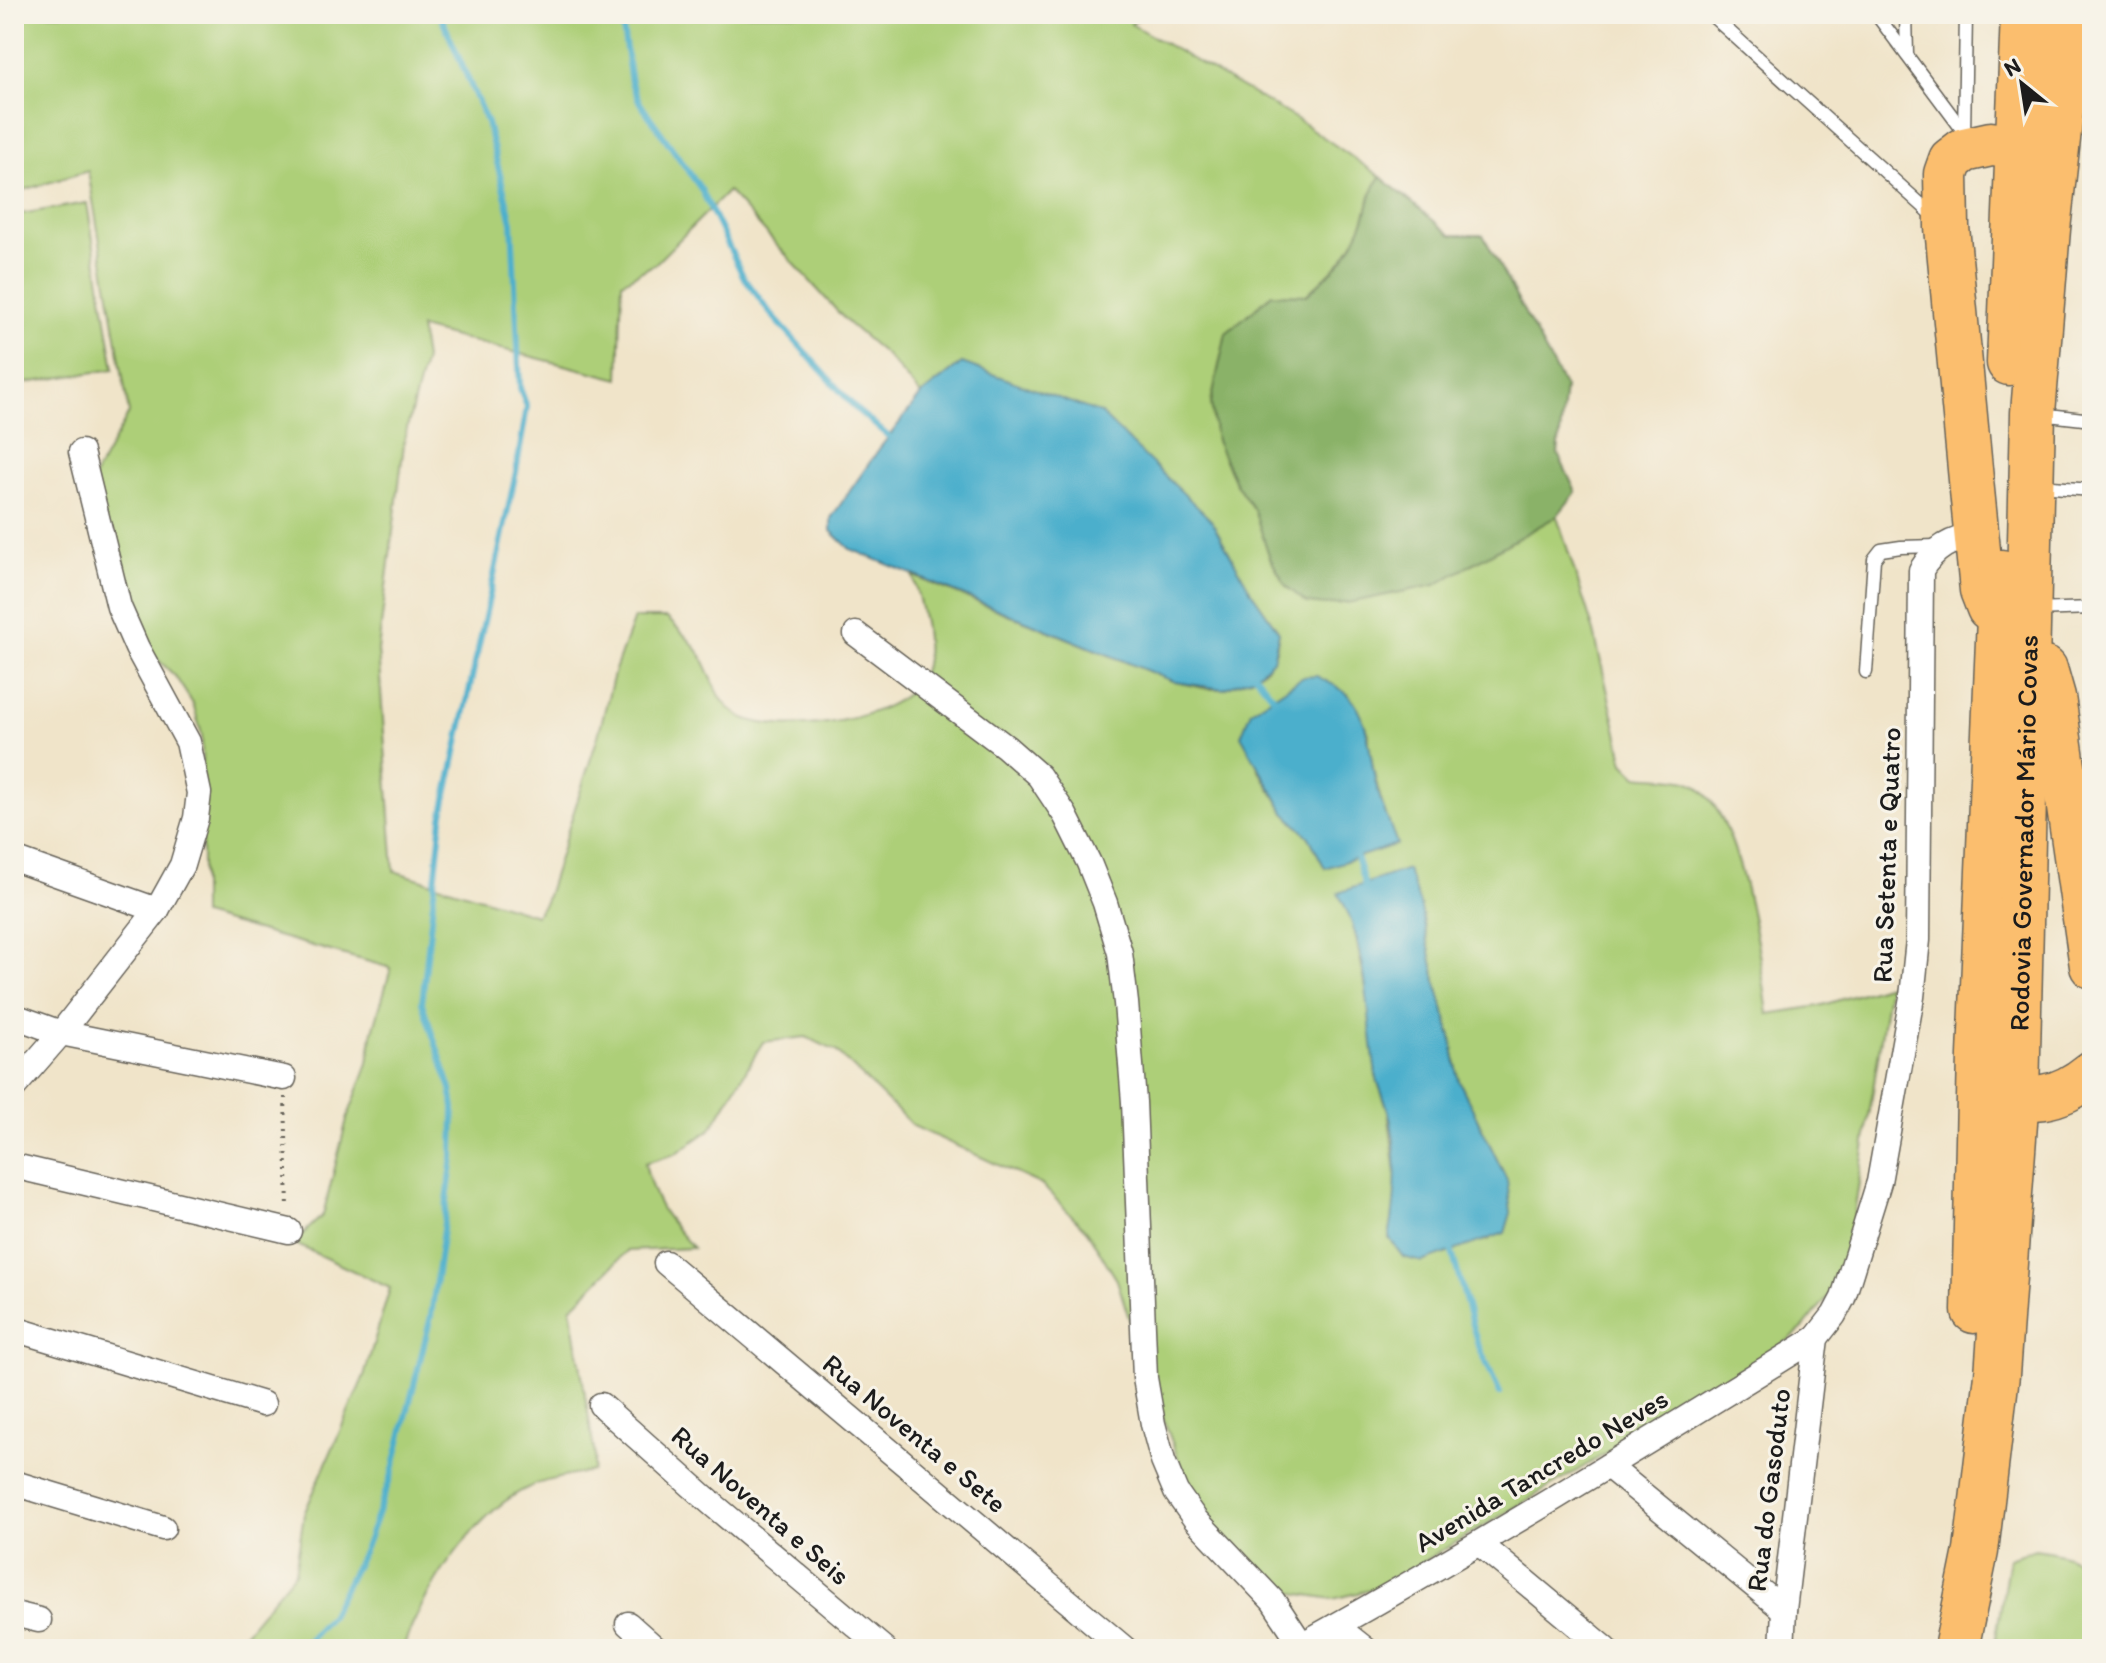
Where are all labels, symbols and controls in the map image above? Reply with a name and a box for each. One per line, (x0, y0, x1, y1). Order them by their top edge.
north arrow (1982, 44, 2062, 124)
text: N (1999, 52, 2025, 83)
street label: Rodovia Governador Mário Covas (2001, 634, 2045, 1032)
street label: Rua Setenta e Quatro (1865, 727, 1907, 983)
street label: Rua Noventa e Sete (816, 1346, 1014, 1520)
street label: Avenida Tancredo Neves (1408, 1381, 1674, 1559)
street label: Rua do Gasoduto (1739, 1386, 1797, 1594)
street label: Rua Noventa e Seis (665, 1418, 857, 1592)

